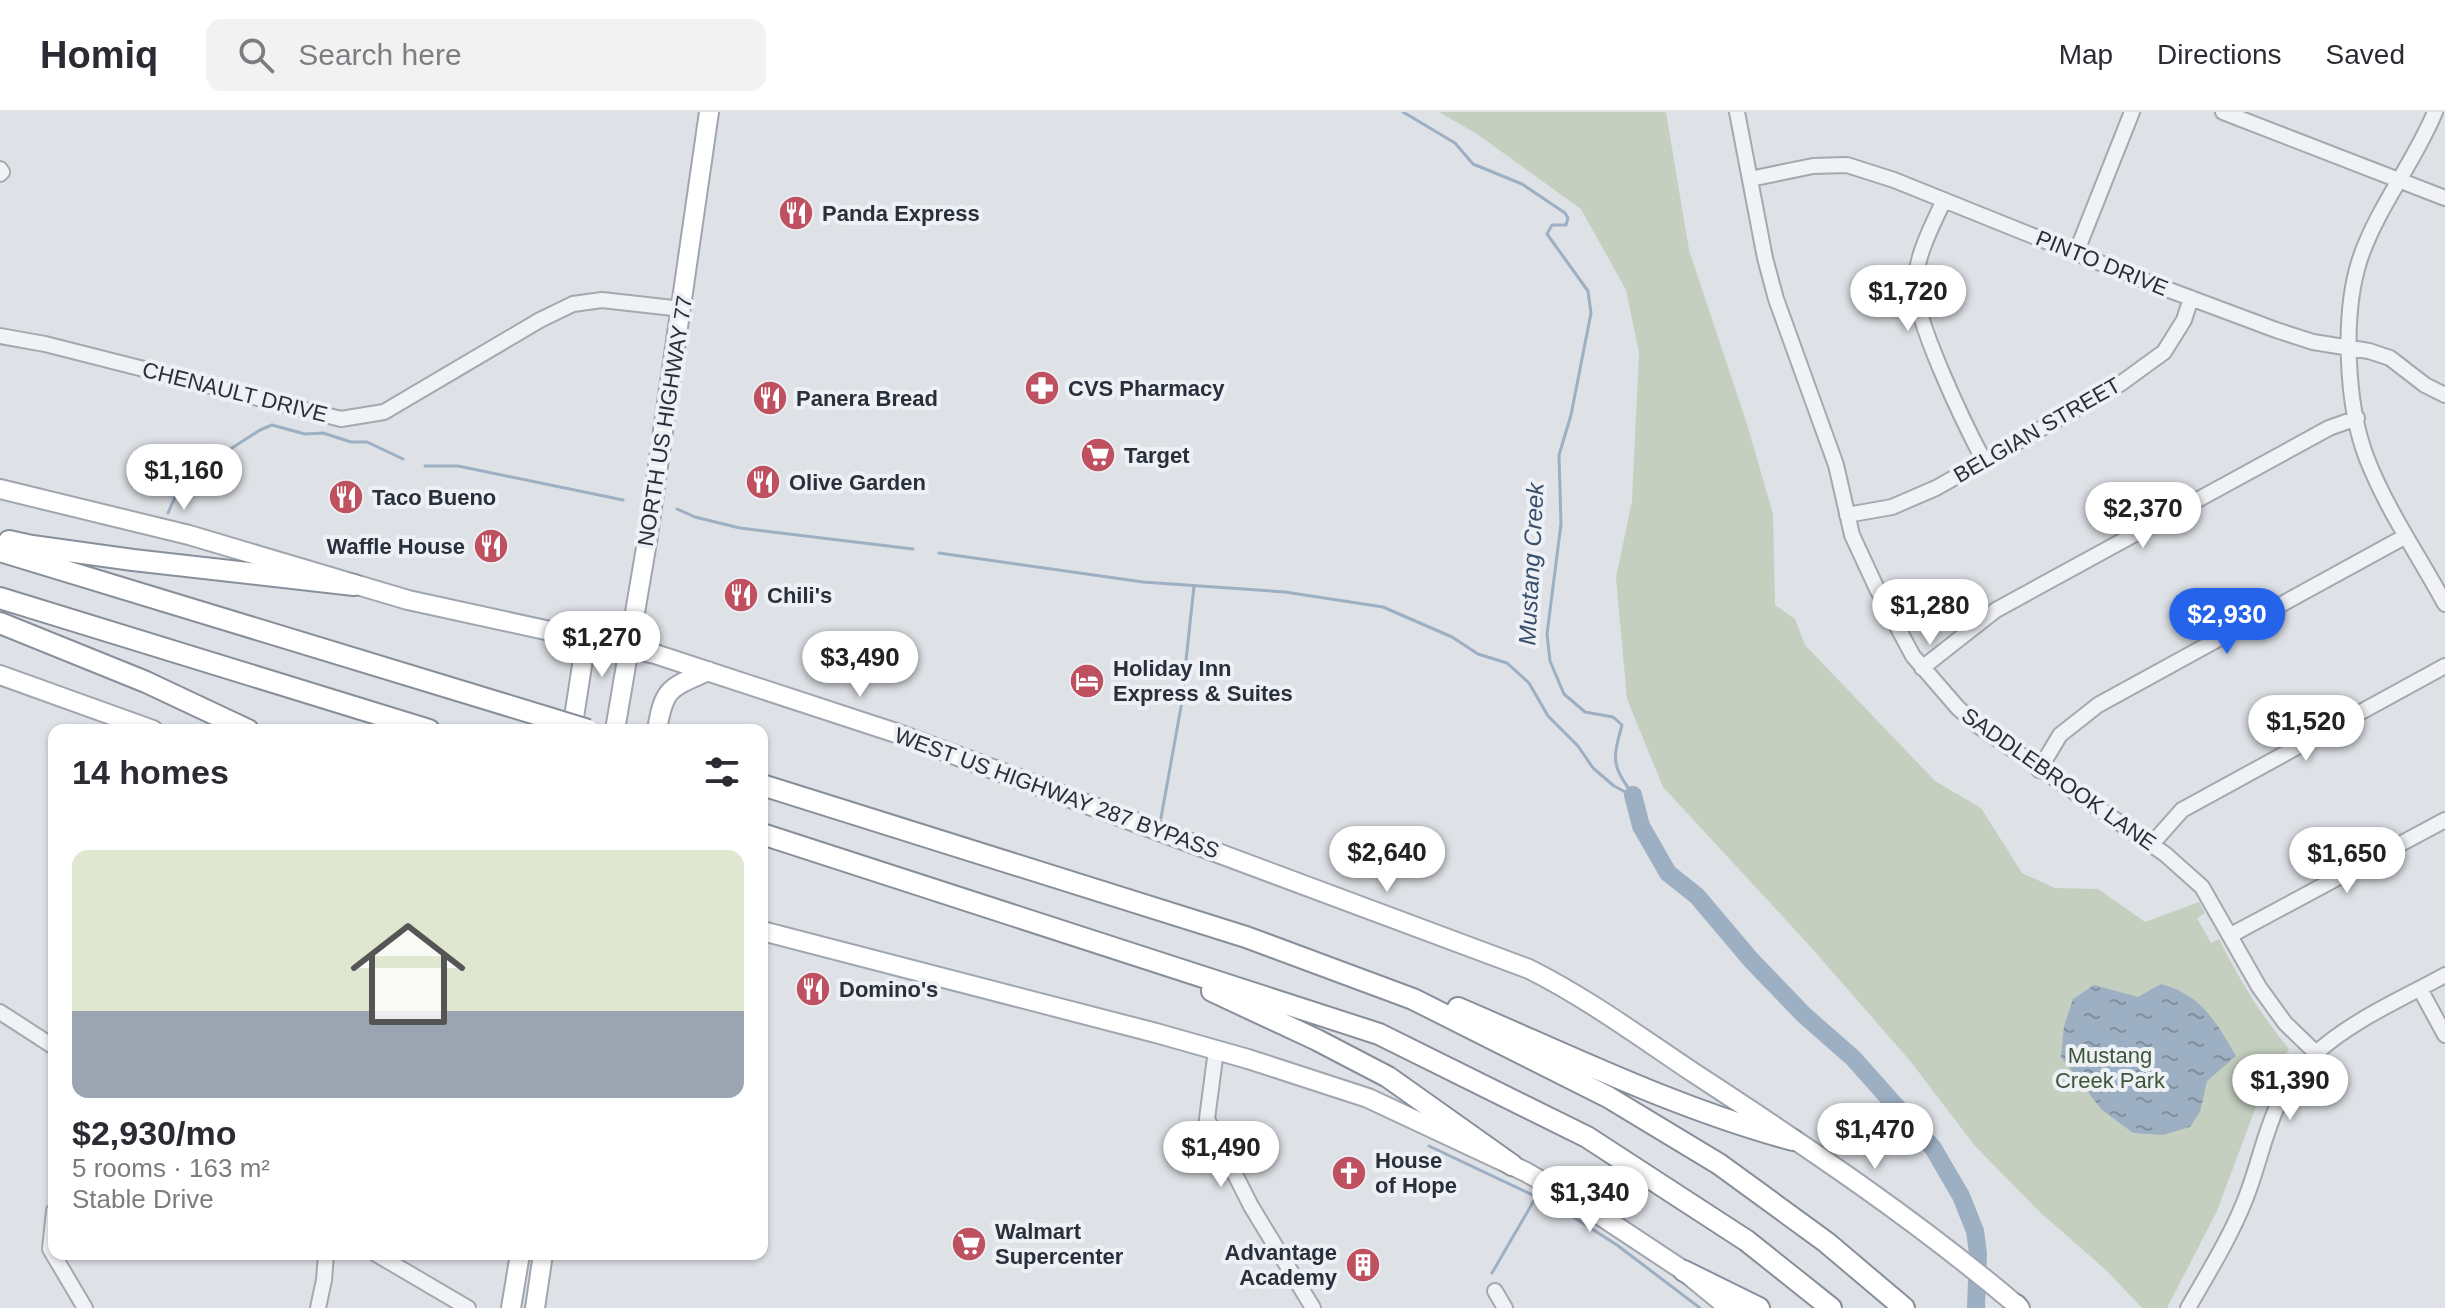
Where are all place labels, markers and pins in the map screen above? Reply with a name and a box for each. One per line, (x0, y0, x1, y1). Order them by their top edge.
restaurant icon: Panda Express (777, 194, 815, 232)
place label: Panda Express (822, 201, 980, 226)
pin: $1,720 (1843, 265, 1973, 333)
pharmacy icon: CVS Pharmacy (1023, 369, 1061, 407)
place label: CVS Pharmacy (1068, 376, 1225, 401)
restaurant icon: Panera Bread (751, 379, 789, 417)
place label: Panera Bread (796, 386, 938, 411)
supermarket icon: Target (1079, 436, 1117, 474)
place label: Target (1124, 443, 1190, 468)
pin: $1,160 (119, 444, 249, 512)
restaurant icon: Olive Garden (744, 463, 782, 501)
place label: Olive Garden (789, 470, 926, 495)
restaurant icon: Taco Bueno (327, 478, 365, 516)
pin: $2,370 (2078, 482, 2208, 550)
place label: Taco Bueno (372, 485, 496, 510)
restaurant icon: Waffle House (472, 527, 510, 565)
place label: Waffle House (326, 534, 465, 559)
restaurant icon: Chili's (722, 576, 760, 614)
pin: $1,280 (1865, 579, 1995, 647)
place label: Chili's (767, 583, 832, 608)
pin: $2,930 (2162, 588, 2292, 656)
pin: $1,270 (537, 611, 667, 679)
pin: $3,490 (795, 631, 925, 699)
place label: Holiday Inn Express & Suites (1113, 656, 1293, 706)
hotel icon: Holiday Inn Express & Suites (1068, 662, 1106, 700)
pin: $1,520 (2241, 695, 2371, 763)
pin: $2,640 (1322, 826, 1452, 894)
pin: $1,650 (2282, 827, 2412, 895)
restaurant icon: Domino's (794, 970, 832, 1008)
place label: Domino's (839, 977, 938, 1002)
pin: $1,390 (2225, 1054, 2355, 1122)
pin: $1,470 (1810, 1103, 1940, 1171)
pin: $1,490 (1156, 1121, 1286, 1189)
place label: House of Hope (1375, 1148, 1457, 1198)
church icon: House of Hope (1330, 1154, 1368, 1192)
pin: $1,340 (1525, 1166, 1655, 1234)
place label: Walmart Supercenter (995, 1219, 1124, 1269)
supermarket icon: Walmart Supercenter (950, 1225, 988, 1263)
place label: Advantage Academy (1225, 1240, 1338, 1290)
building icon: Advantage Academy (1344, 1246, 1382, 1284)

